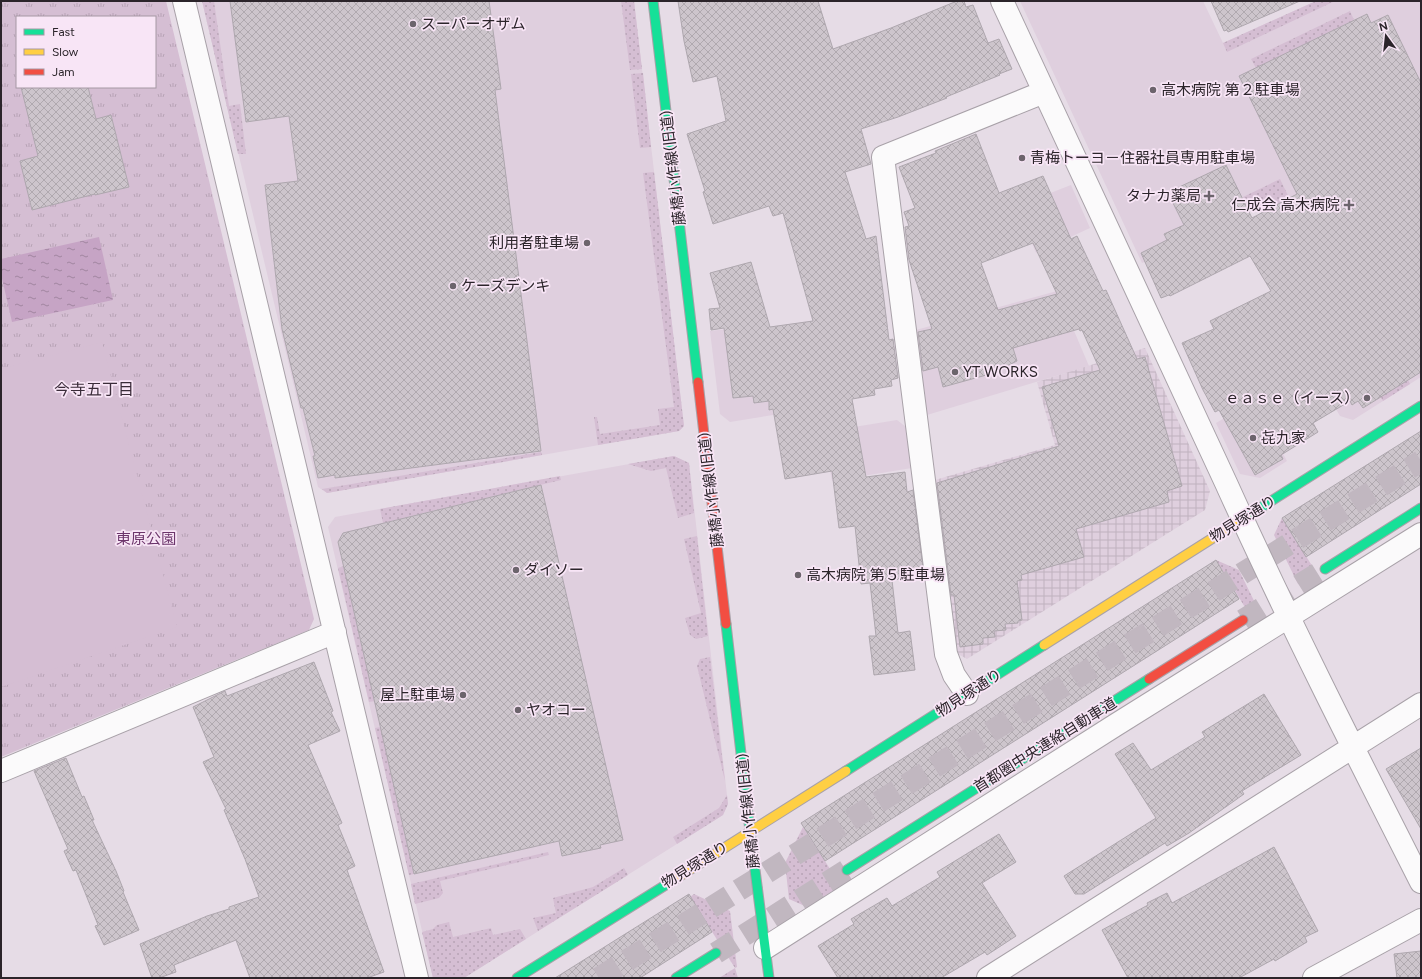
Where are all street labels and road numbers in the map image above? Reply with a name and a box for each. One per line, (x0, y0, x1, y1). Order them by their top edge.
street label: 藤橋小作線(旧道) (657, 110, 689, 226)
street label: 藤橋小作線(旧道) (695, 432, 727, 548)
street label: 物見塚通り (1206, 491, 1280, 547)
street label: 物見塚通り (933, 665, 1005, 721)
street label: 首都圏中央連絡自動車道 (970, 694, 1120, 796)
street label: 藤橋小作線(旧道) (733, 753, 763, 869)
street label: 物見塚通り (658, 837, 732, 893)

